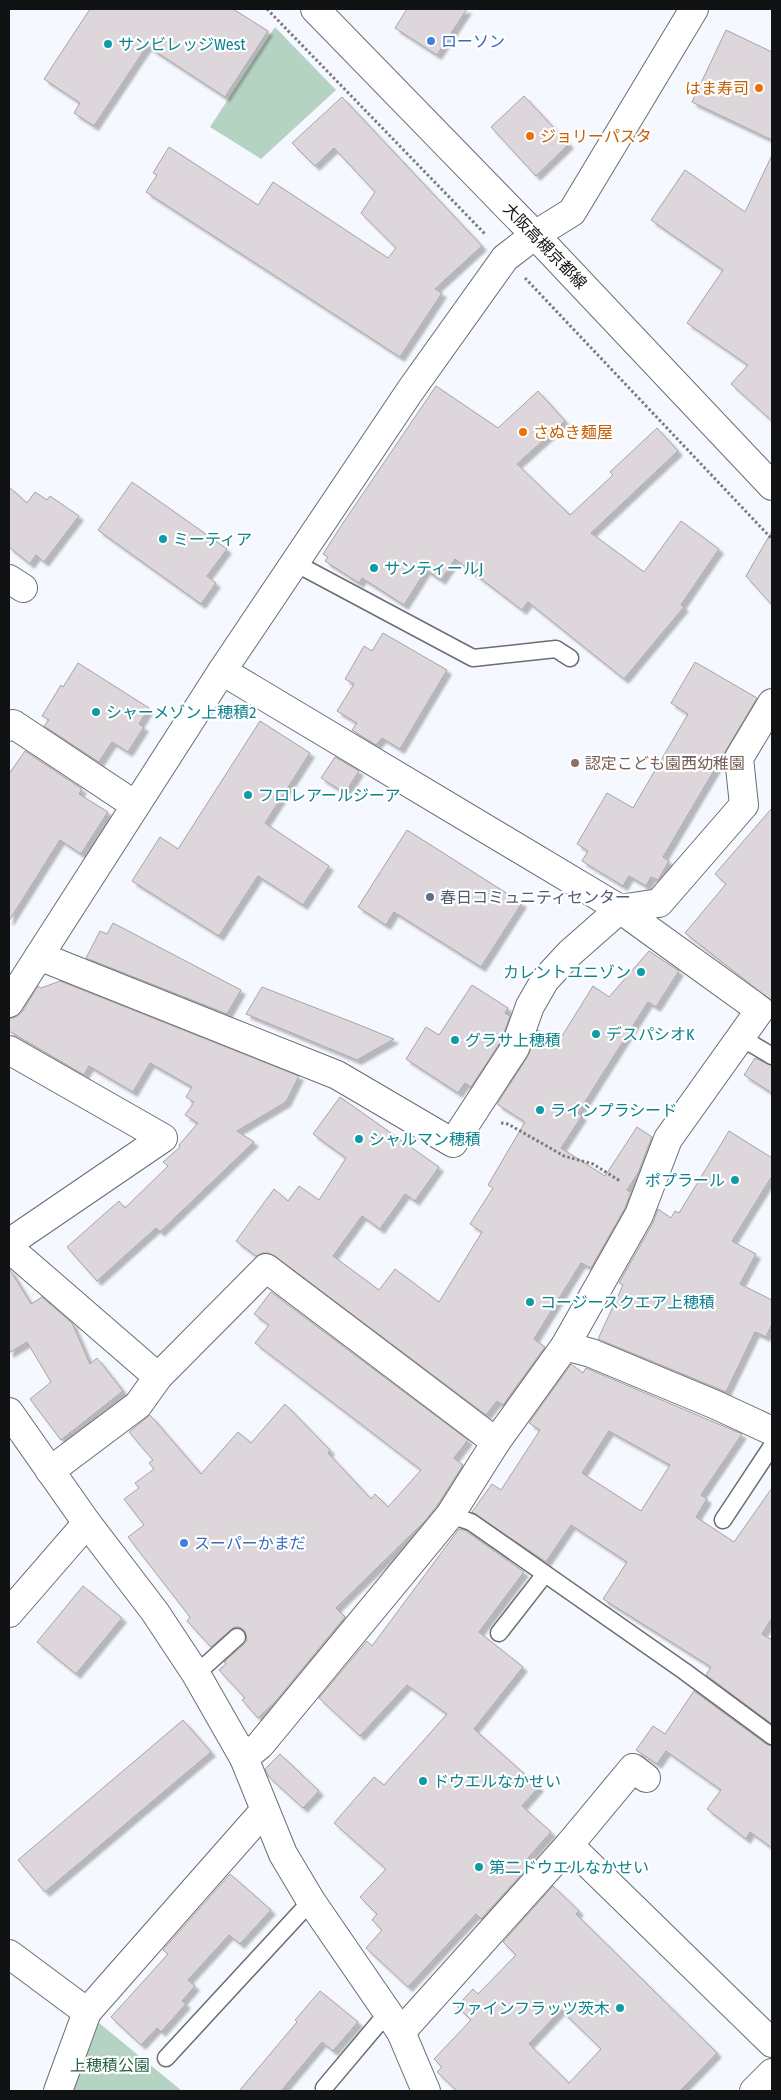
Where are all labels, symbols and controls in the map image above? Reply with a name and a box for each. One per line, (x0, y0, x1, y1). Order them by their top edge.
place label: ローソン (441, 32, 505, 51)
place label: サンビレッジWest (118, 35, 247, 54)
marker: ローソン (425, 35, 437, 47)
marker: サンビレッジWest (102, 38, 114, 50)
place label: はま寿司 (685, 79, 749, 98)
marker: はま寿司 (753, 82, 765, 94)
place label: ジョリーパスタ (540, 127, 652, 146)
marker: ジョリーパスタ (524, 130, 536, 142)
street label: 大阪高槻京都線 (499, 199, 591, 293)
place label: さぬき麺屋 (533, 423, 613, 442)
marker: さぬき麺屋 (517, 426, 529, 438)
place label: ミーティア (173, 530, 252, 549)
marker: ミーティア (157, 533, 169, 545)
place label: サンティールJ (384, 559, 483, 578)
marker: サンティールJ (368, 562, 380, 574)
place label: シャーメゾン上穂積2 (106, 703, 256, 722)
marker: シャーメゾン上穂積2 (90, 706, 102, 718)
place label: 認定こども園西幼稚園 (585, 754, 745, 773)
marker: 認定こども園西幼稚園 (569, 757, 581, 769)
place label: フロレアールジーア (258, 786, 400, 805)
marker: フロレアールジーア (242, 789, 254, 801)
place label: 春日コミュニティセンター (440, 888, 631, 907)
marker: 春日コミュニティセンター (424, 891, 436, 903)
place label: カレントユニゾン (503, 963, 631, 982)
marker: カレントユニゾン (635, 966, 647, 978)
place label: デスパシオK (606, 1025, 695, 1044)
marker: デスパシオK (590, 1028, 602, 1040)
place label: グラサ上穂積 (465, 1031, 561, 1050)
marker: グラサ上穂積 (449, 1034, 461, 1046)
place label: ラインプラシード (550, 1101, 677, 1120)
marker: ラインプラシード (534, 1104, 546, 1116)
place label: シャルマン穂積 (369, 1130, 481, 1149)
marker: シャルマン穂積 (353, 1133, 365, 1145)
place label: ポプラール (645, 1171, 725, 1190)
marker: ポプラール (729, 1174, 741, 1186)
place label: コージースクエア上穂積 (540, 1293, 715, 1312)
marker: コージースクエア上穂積 (524, 1296, 536, 1308)
place label: スーパーかまだ (194, 1534, 306, 1553)
marker: スーパーかまだ (178, 1537, 190, 1549)
place label: ドウエルなかせい (433, 1772, 561, 1791)
marker: ドウエルなかせい (417, 1775, 429, 1787)
place label: 第二ドウエルなかせい (489, 1858, 649, 1877)
marker: 第二ドウエルなかせい (473, 1861, 485, 1873)
place label: ファインフラッツ茨木 (450, 1999, 610, 2018)
marker: ファインフラッツ茨木 (614, 2002, 626, 2014)
park label: 上穂積公園 (70, 2056, 150, 2075)

